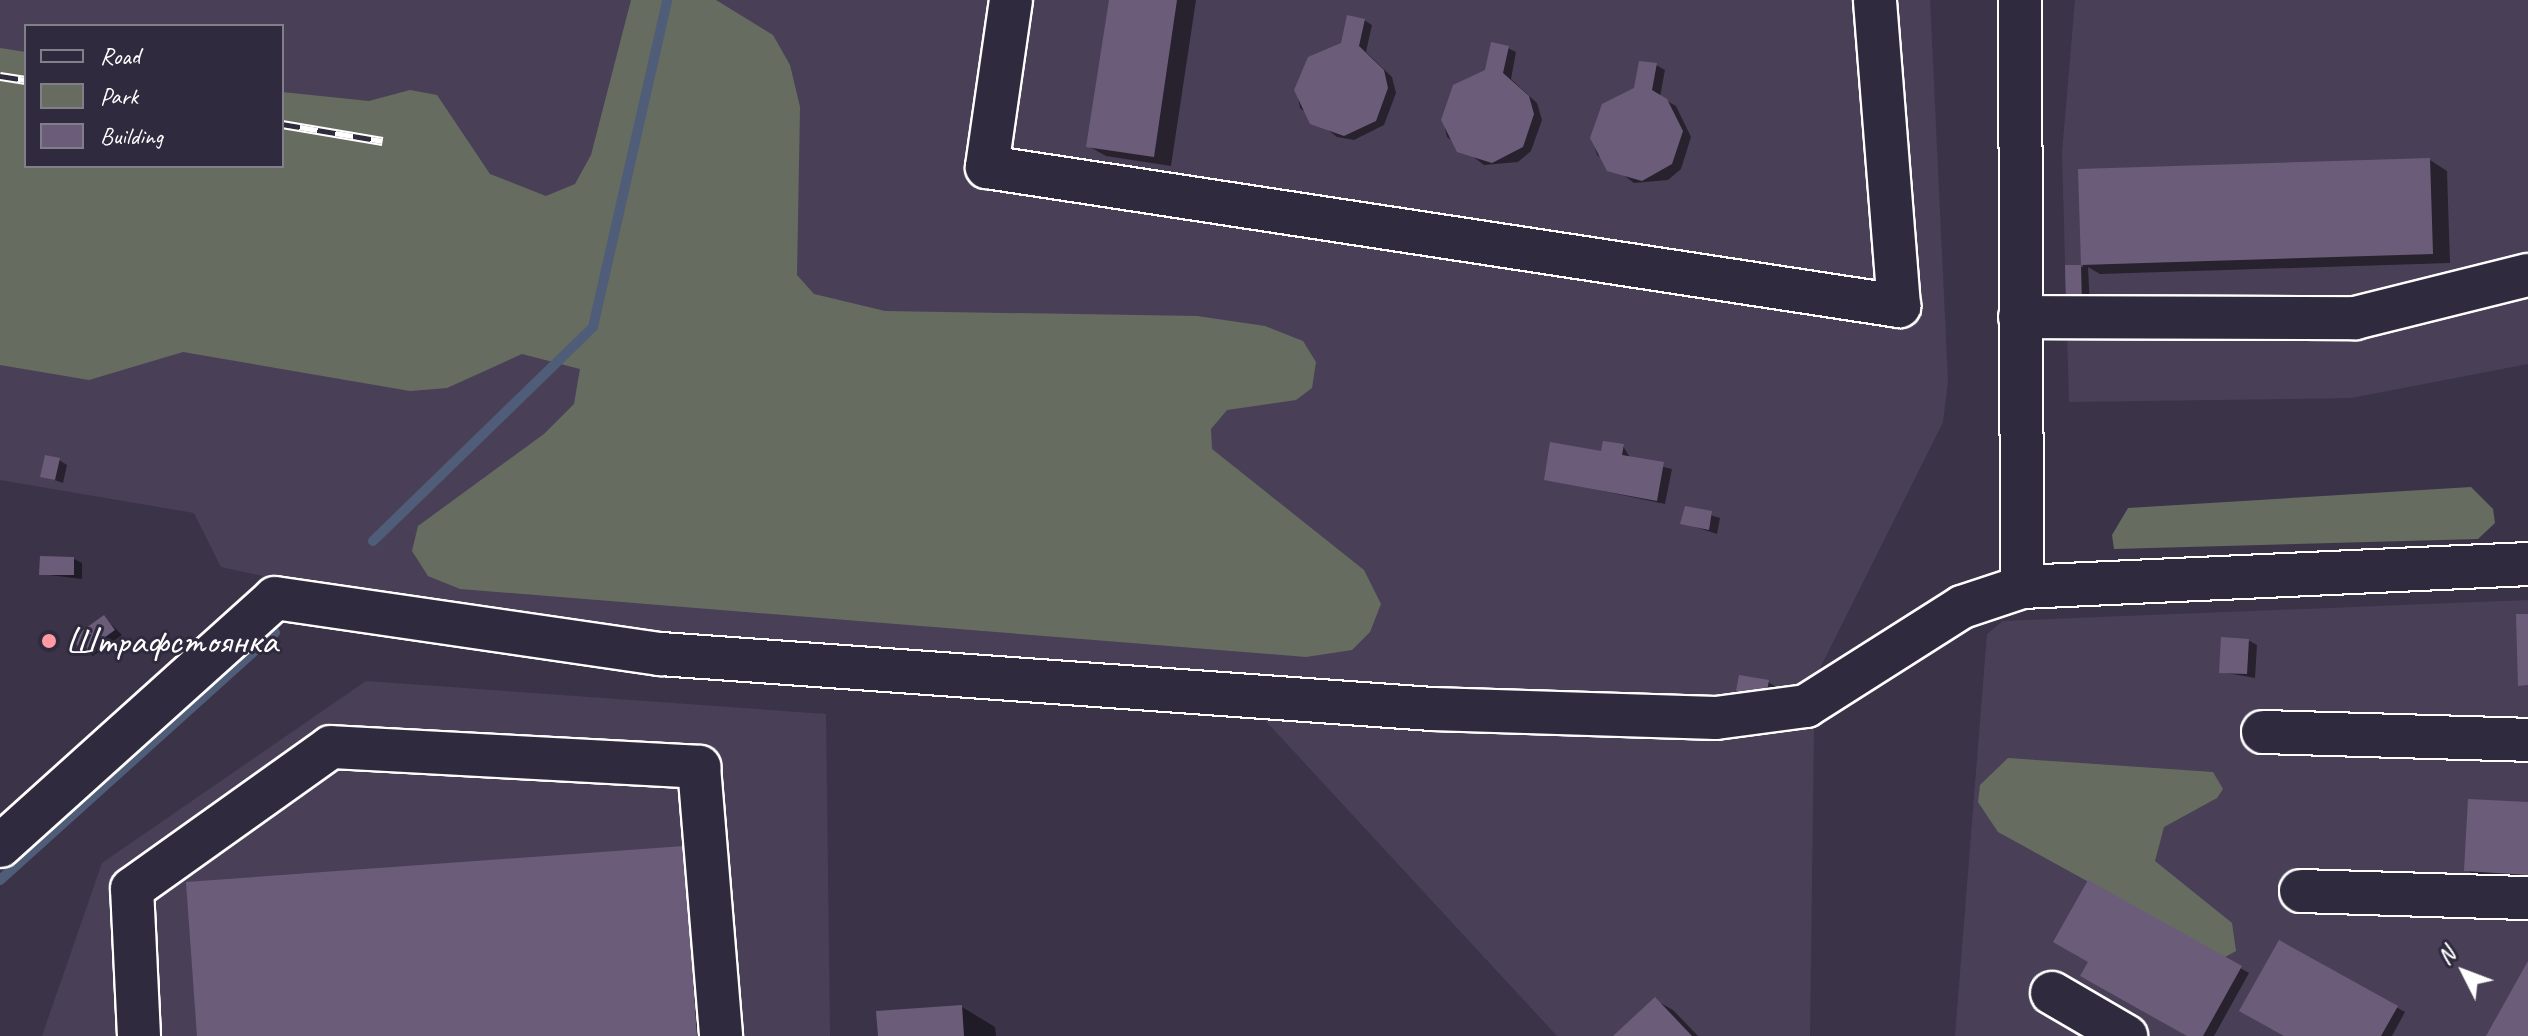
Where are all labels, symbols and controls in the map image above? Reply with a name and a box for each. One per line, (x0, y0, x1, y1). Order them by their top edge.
legend (24, 24, 284, 168)
text: Road (100, 41, 140, 71)
text: Park (100, 81, 138, 111)
text: Building (100, 121, 163, 151)
place label: Штрафстоянка (65, 618, 278, 664)
marker: Штрафстоянка (40, 632, 58, 650)
north arrow (2424, 932, 2504, 1012)
text: N (2431, 942, 2461, 970)

